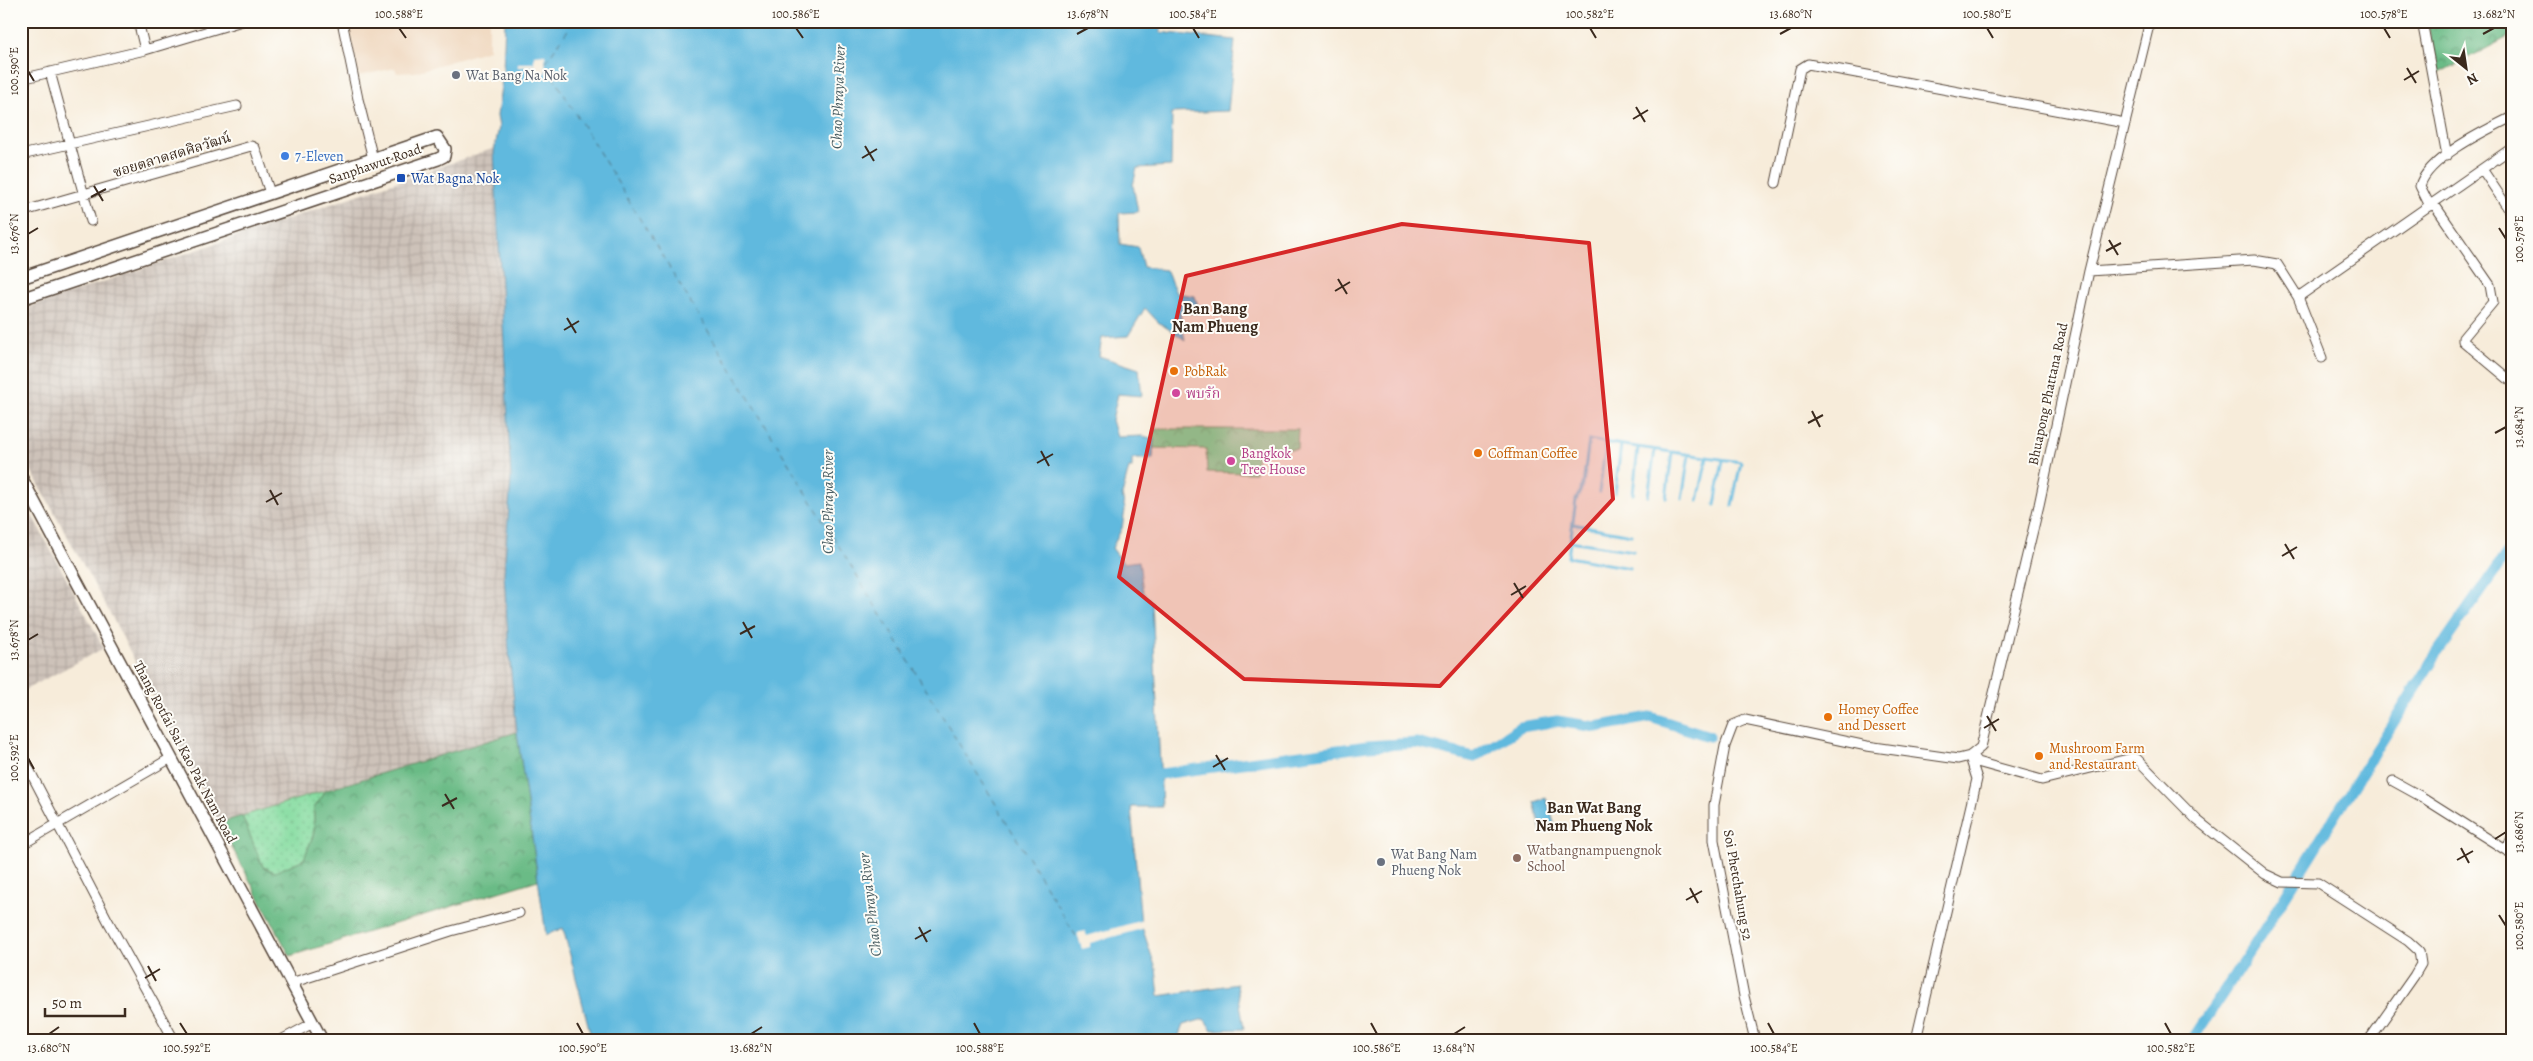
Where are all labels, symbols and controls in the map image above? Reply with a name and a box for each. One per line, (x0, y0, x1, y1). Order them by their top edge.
text: 100.588°E (375, 6, 423, 22)
text: 100.586°E (772, 6, 820, 22)
text: 13.678°N (1067, 6, 1109, 22)
text: 100.584°E (1169, 6, 1217, 22)
text: 100.582°E (1566, 6, 1614, 22)
text: 13.680°N (1770, 6, 1813, 22)
text: 100.580°E (1963, 6, 2011, 22)
text: 100.578°E (2360, 6, 2408, 22)
text: 13.682°N (2473, 6, 2515, 22)
north arrow (2440, 42, 2490, 92)
water label: Chao Phraya River (826, 44, 850, 149)
text: 100.590°E (6, 47, 22, 95)
place label: Wat Bang Na Nok (465, 66, 567, 85)
text: N (2463, 68, 2481, 90)
marker: Wat Bang Na Nok (450, 69, 462, 81)
street label: ซอยตลาดสดศิลวัฒน์ (111, 128, 233, 182)
street label: Sanphawut Road (326, 139, 424, 189)
place label: 7-Eleven (295, 147, 344, 166)
marker: 7-Eleven (279, 150, 291, 162)
place label: Wat Bagna Nok (410, 169, 499, 188)
marker: Wat Bagna Nok (395, 172, 407, 184)
text: 13.676°N (6, 213, 22, 255)
text: 100.578°E (2511, 215, 2527, 263)
district label: Ban Bang Nam Phueng (1172, 298, 1259, 338)
street label: Bhuapong Phattana Road (2024, 320, 2073, 467)
place label: PobRak (1184, 362, 1227, 381)
marker: PobRak (1168, 365, 1180, 377)
place label: พบรัก (1186, 384, 1220, 403)
marker: พบรัก (1170, 387, 1182, 399)
text: 13.684°N (2511, 406, 2527, 448)
place label: Bangkok Tree House (1241, 444, 1305, 479)
place label: Coffman Coffee (1488, 444, 1577, 463)
marker: Coffman Coffee (1472, 447, 1484, 459)
water label: Chao Phraya River (818, 449, 838, 554)
marker: Bangkok Tree House (1225, 455, 1237, 467)
text: 13.678°N (6, 619, 22, 661)
street label: Thang Rotfai Sai Kao Pak Nam Road (129, 657, 242, 847)
place label: Homey Coffee and Dessert (1838, 700, 1919, 735)
marker: Homey Coffee and Dessert (1822, 711, 1834, 723)
text: 100.592°E (6, 734, 22, 782)
place label: Mushroom Farm and Restaurant (2049, 739, 2145, 774)
marker: Mushroom Farm and Restaurant (2033, 750, 2045, 762)
district label: Ban Wat Bang Nam Phueng Nok (1535, 797, 1653, 837)
text: 13.686°N (2511, 811, 2527, 853)
street label: Soi Phetchahung 52 (1719, 828, 1757, 942)
place label: Watbangnampuengnok School (1526, 841, 1662, 876)
place label: Wat Bang Nam Phueng Nok (1390, 845, 1477, 880)
water label: Chao Phraya River (854, 851, 886, 958)
marker: Watbangnampuengnok School (1511, 852, 1523, 864)
marker: Wat Bang Nam Phueng Nok (1375, 856, 1387, 868)
text: 100.580°E (2511, 902, 2527, 950)
scale bar (45, 986, 125, 1018)
text: 50 m (52, 993, 82, 1013)
text: 13.680°N (28, 1040, 71, 1056)
text: 100.592°E (163, 1040, 211, 1056)
text: 100.590°E (559, 1040, 607, 1056)
text: 13.682°N (730, 1040, 772, 1056)
text: 100.588°E (956, 1040, 1004, 1056)
text: 100.586°E (1353, 1040, 1401, 1056)
text: 13.684°N (1433, 1040, 1475, 1056)
text: 100.584°E (1750, 1040, 1798, 1056)
text: 100.582°E (2147, 1040, 2195, 1056)

